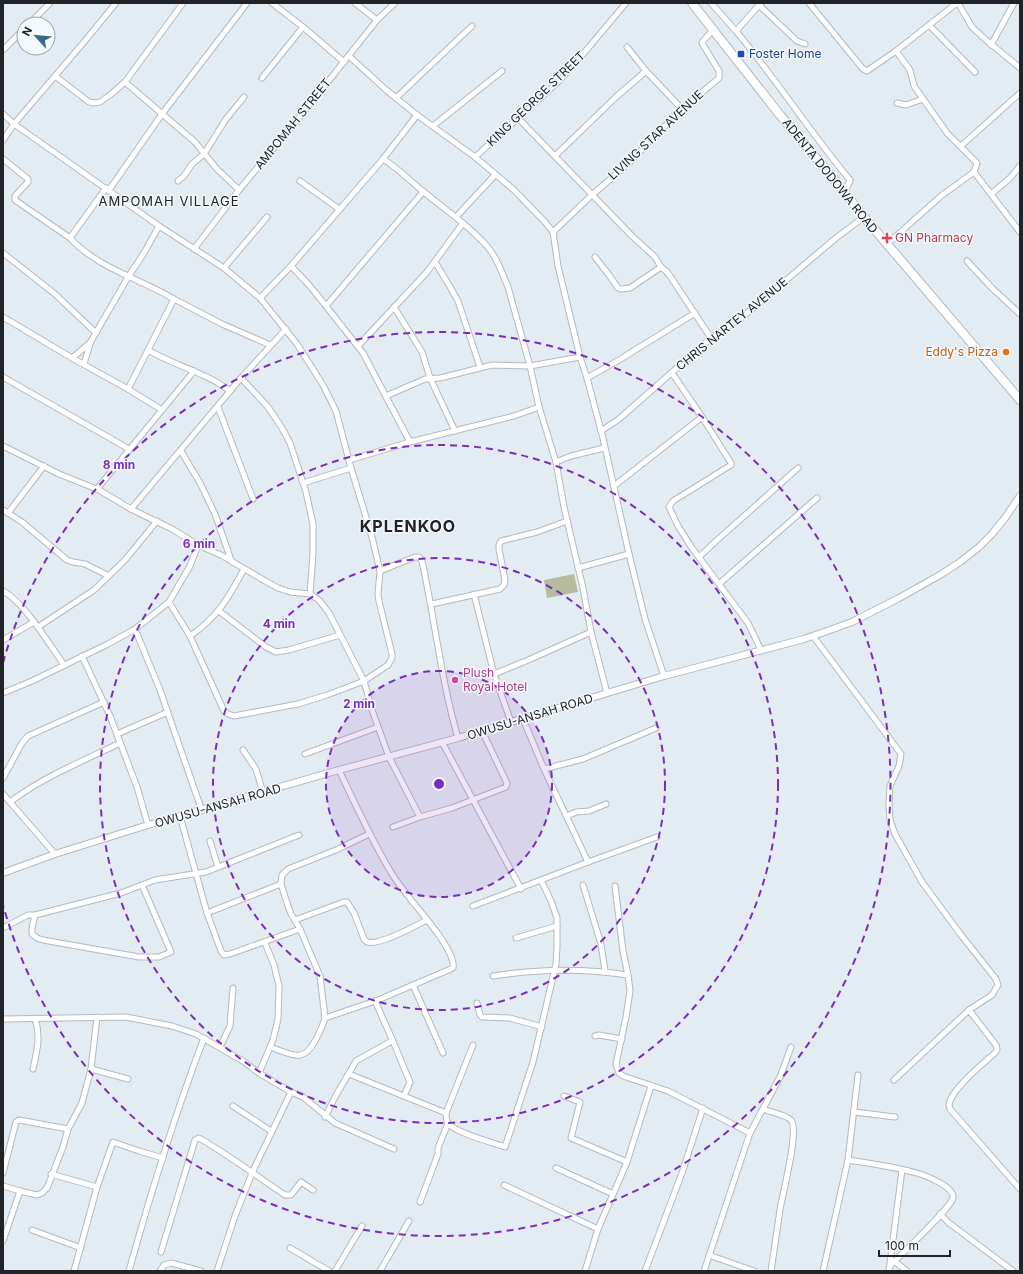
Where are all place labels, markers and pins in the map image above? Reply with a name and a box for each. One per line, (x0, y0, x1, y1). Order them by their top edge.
place label: Foster Home (749, 46, 821, 61)
marker: Foster Home (736, 49, 746, 59)
place label: GN Pharmacy (895, 230, 973, 245)
marker: GN Pharmacy (882, 233, 892, 243)
place label: Eddy's Pizza (925, 344, 998, 359)
marker: Eddy's Pizza (1001, 347, 1011, 357)
place label: Plush Royal Hotel (463, 665, 527, 694)
marker: Plush Royal Hotel (450, 675, 460, 685)
centre of rings (432, 777, 446, 791)

